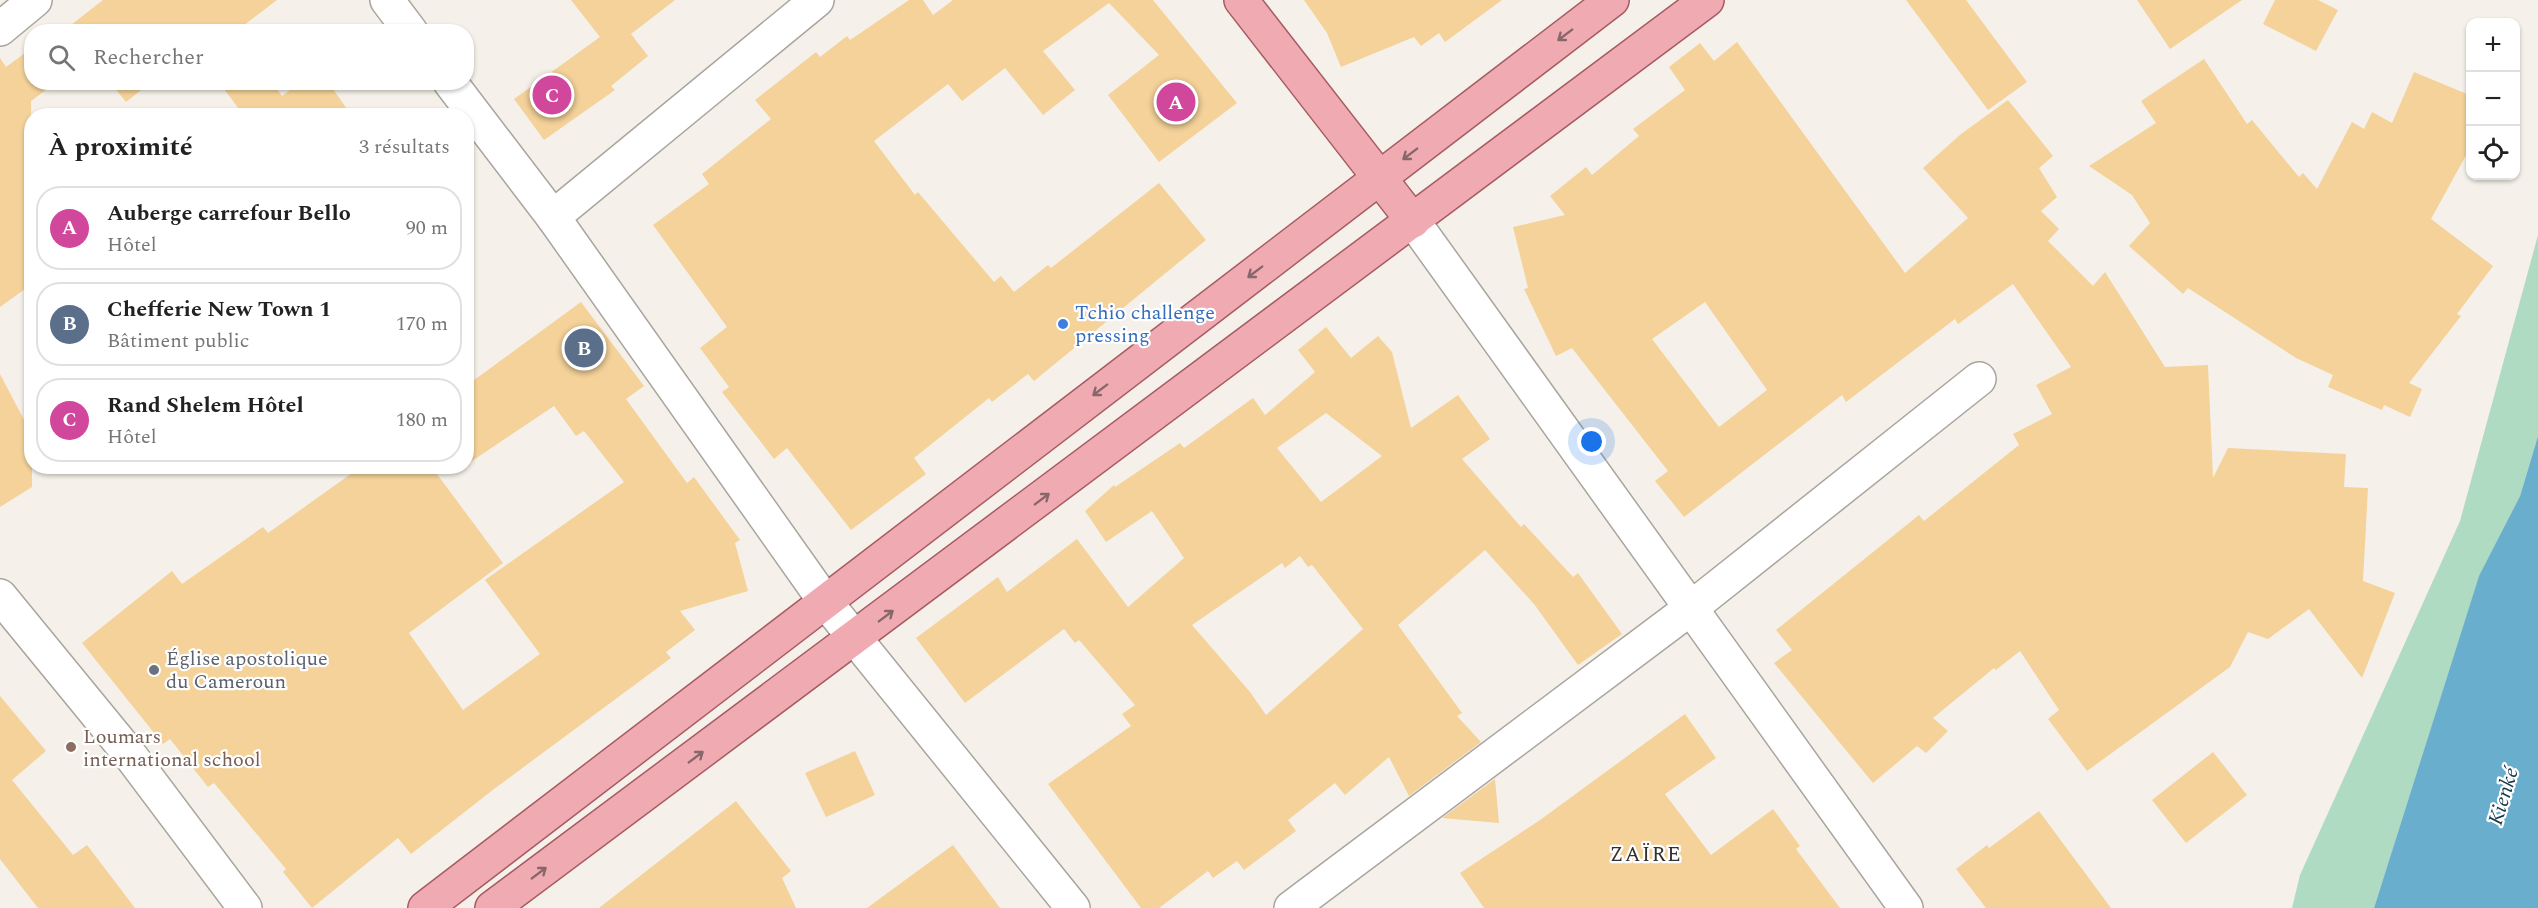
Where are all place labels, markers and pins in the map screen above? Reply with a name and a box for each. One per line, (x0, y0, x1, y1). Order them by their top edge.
pin: C (532, 72, 572, 118)
pin: A (1156, 80, 1196, 124)
place label: Tchio challenge pressing (1075, 298, 1215, 351)
marker: Tchio challenge pressing (1056, 317, 1070, 331)
pin: B (564, 326, 604, 370)
place label: Église apostolique du Cameroun (166, 644, 328, 697)
marker: Église apostolique du Cameroun (147, 663, 161, 677)
place label: Loumars international school (83, 722, 261, 775)
marker: Loumars international school (64, 740, 78, 754)

